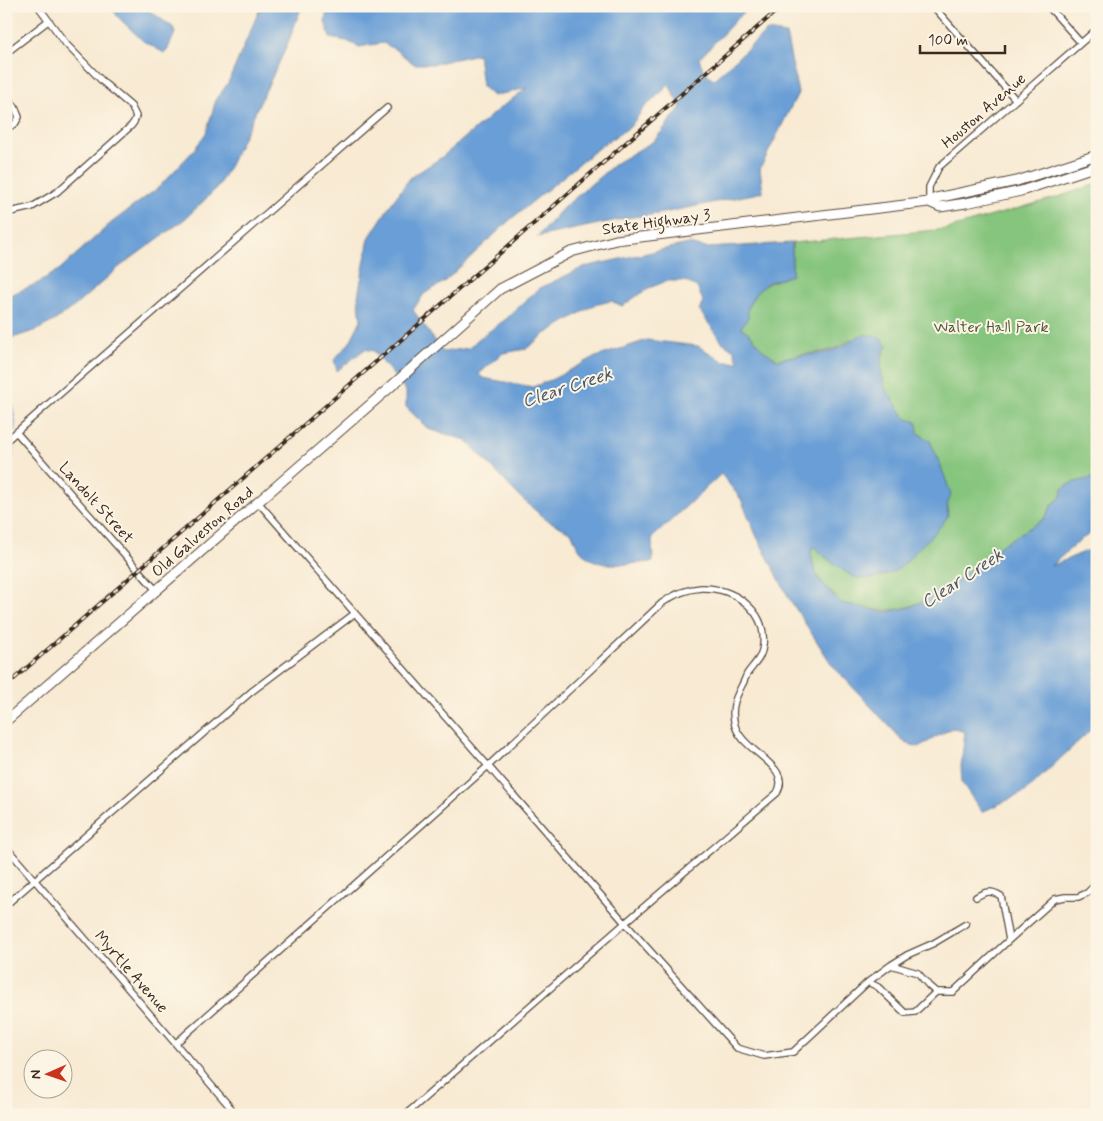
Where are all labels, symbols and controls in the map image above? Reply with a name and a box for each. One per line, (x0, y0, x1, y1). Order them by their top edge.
scale bar (920, 22, 1006, 54)
text: 100 m (928, 31, 968, 51)
street label: Houston Avenue (937, 69, 1031, 154)
street label: State Highway 3 (601, 204, 712, 241)
park label: Walter Hall Park (933, 317, 1049, 338)
water label: Clear Creek (519, 362, 615, 414)
street label: Landolt Street (54, 458, 138, 549)
street label: Old Galveston Road (147, 482, 259, 582)
water label: Clear Creek (917, 543, 1008, 614)
street label: Myrtle Avenue (89, 926, 172, 1018)
north arrow (22, 1048, 72, 1098)
text: N (27, 1069, 45, 1079)

